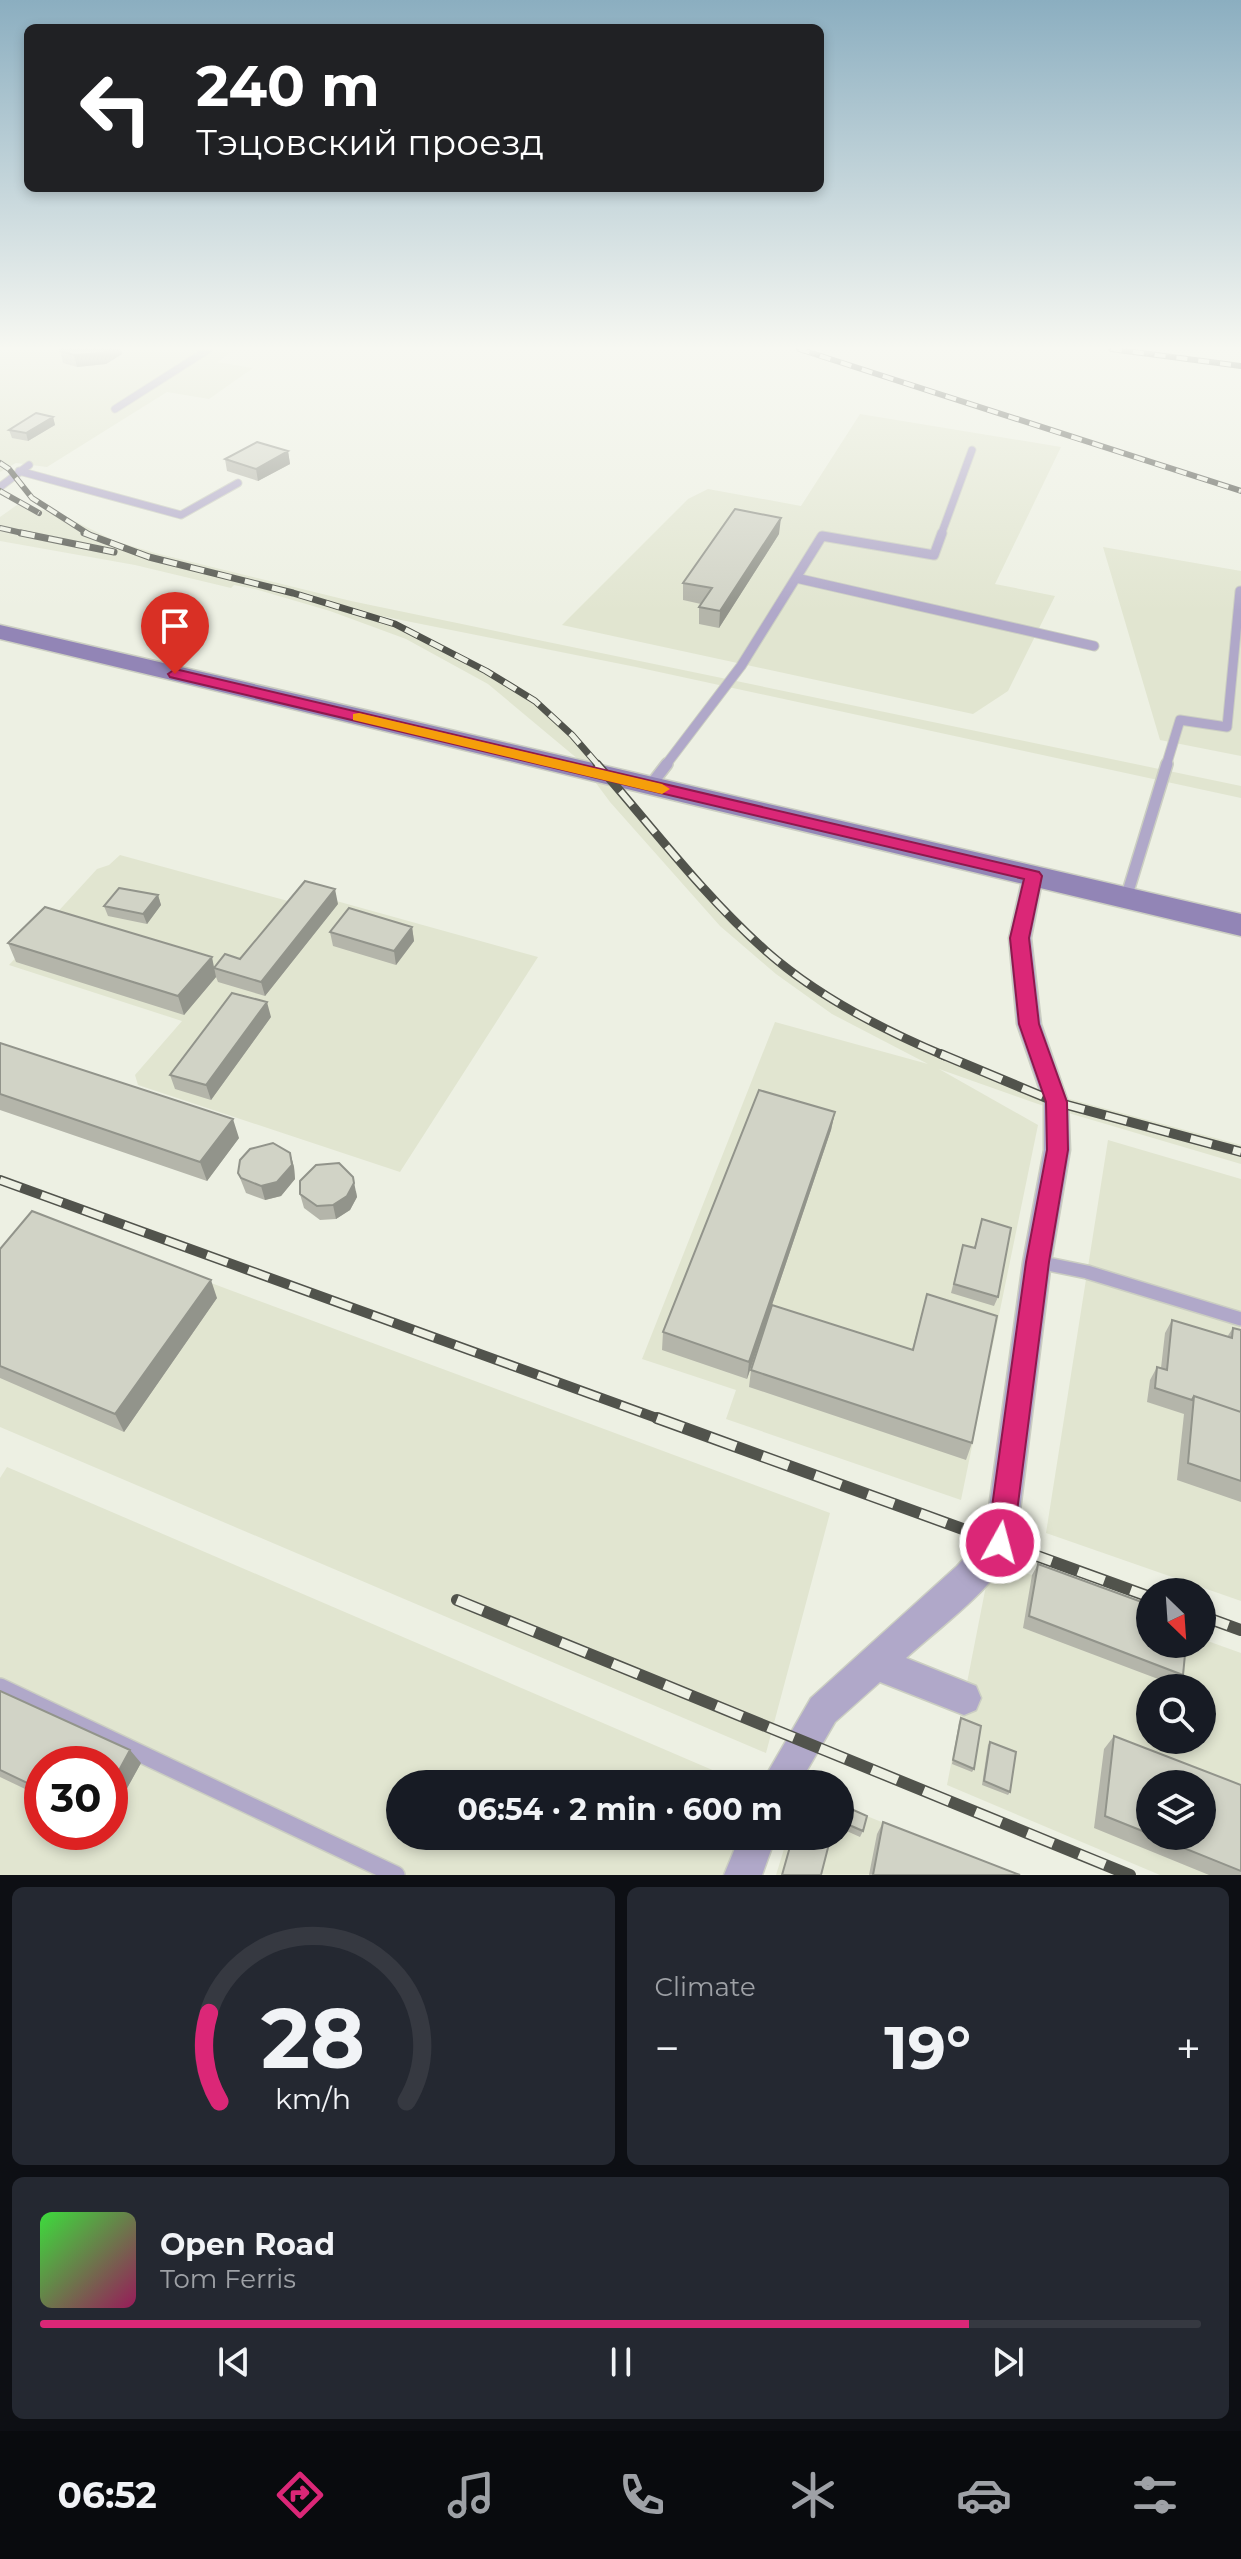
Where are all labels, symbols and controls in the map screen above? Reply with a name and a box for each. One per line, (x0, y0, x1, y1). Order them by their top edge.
text: 240 m (196, 52, 380, 120)
icon: left (64, 56, 168, 160)
text: Тэцовский проезд (196, 120, 544, 164)
pin (141, 592, 209, 674)
icon: arrive (153, 604, 197, 648)
position arrow (958, 1501, 1042, 1585)
north arrow (1136, 1578, 1216, 1658)
map controls (1136, 1578, 1216, 1850)
button: search (1136, 1674, 1216, 1754)
speed limit sign: 30 (24, 1746, 128, 1850)
button: layers (1136, 1770, 1216, 1850)
text: 06:54 · 2 min · 600 m (457, 1791, 783, 1828)
text: Climate (655, 1971, 756, 2003)
text: 28 (261, 1987, 365, 2089)
text: 19° (884, 2011, 971, 2084)
text: − (655, 2021, 680, 2075)
text: + (1176, 2021, 1201, 2075)
text: km/h (275, 2081, 351, 2116)
text: Open Road (160, 2226, 335, 2263)
text: Tom Ferris (160, 2263, 296, 2295)
icon: previous (212, 2340, 256, 2384)
icon: pause (599, 2340, 643, 2384)
icon: next (986, 2340, 1030, 2384)
icon: directions (272, 2467, 328, 2523)
icon: music (443, 2467, 499, 2523)
icon: phone (614, 2467, 670, 2523)
icon: climate (785, 2467, 841, 2523)
icon: car (956, 2467, 1012, 2523)
icon: filters (1127, 2467, 1183, 2523)
text: 06:52 (58, 2473, 157, 2517)

